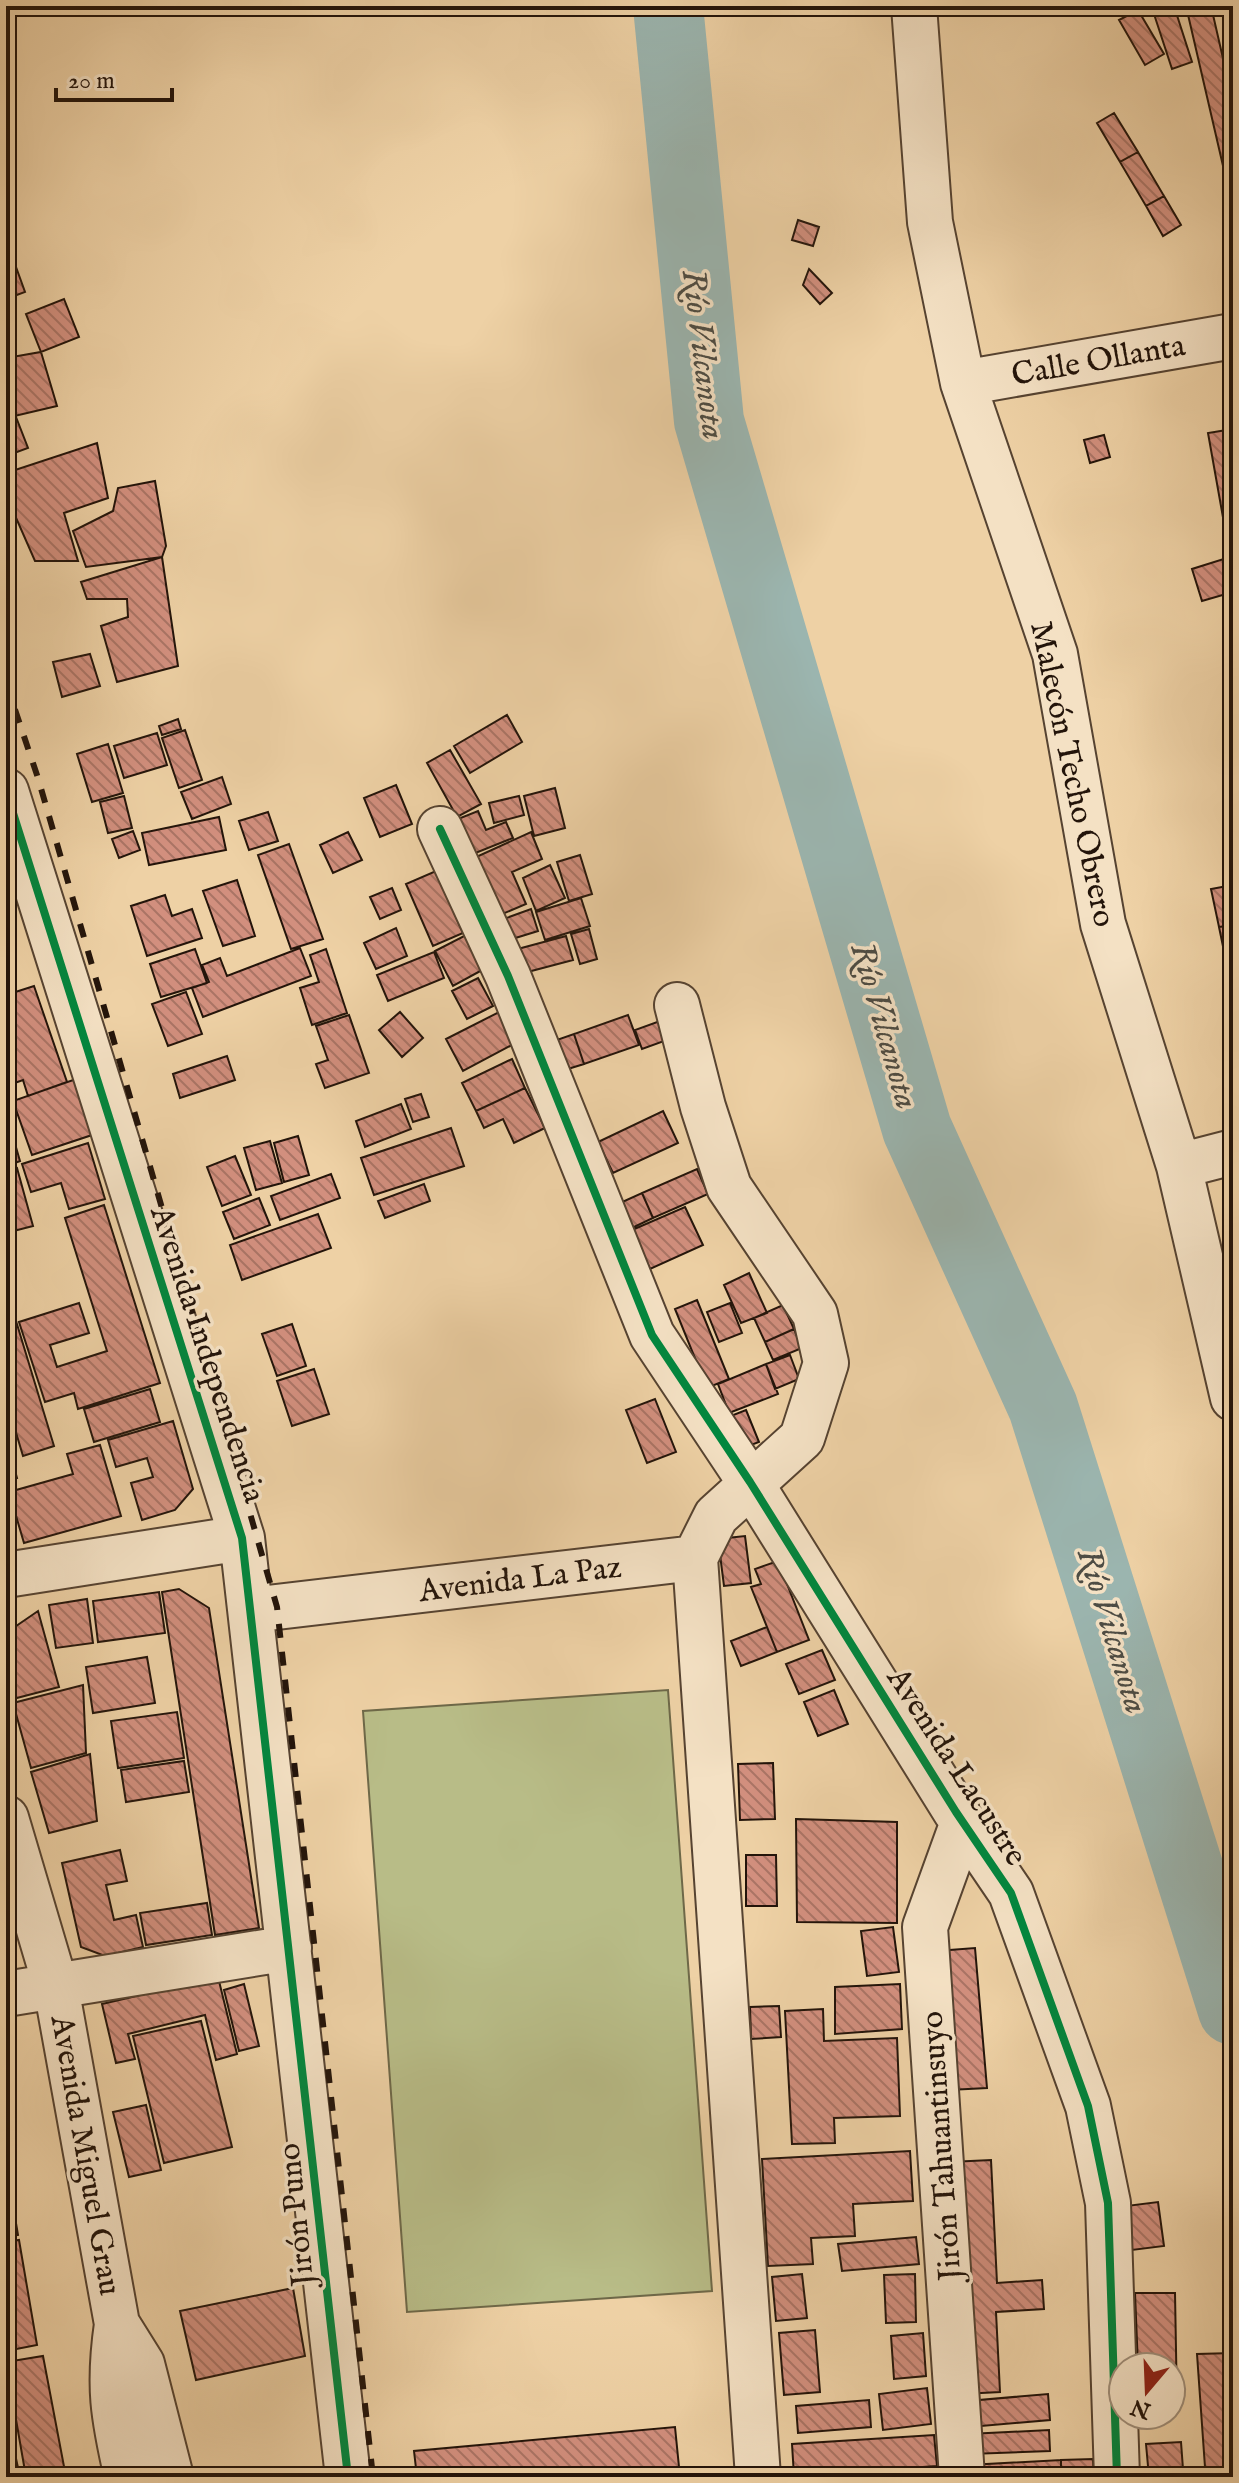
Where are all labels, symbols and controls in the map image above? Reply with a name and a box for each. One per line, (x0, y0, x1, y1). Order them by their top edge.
scale bar (56, 52, 172, 102)
text: 20 m (68, 66, 115, 97)
water label: Río Vilcanota (671, 267, 734, 442)
street label: Calle Ollanta (1009, 326, 1189, 397)
street label: Malecón Techo Obrero (1019, 618, 1124, 931)
water label: Río Vilcanota (839, 938, 928, 1114)
street label: Avenida Independencia (139, 1200, 274, 1508)
water label: Río Vilcanota (1066, 1543, 1157, 1719)
street label: Avenida La Paz (416, 1548, 624, 1613)
street label: Avenida Lacustre (876, 1660, 1035, 1874)
street label: Jirón Tahuantinsuyo (913, 2010, 973, 2285)
street label: Avenida Miguel Grau (40, 2011, 129, 2299)
street label: Jirón Puno (270, 2141, 326, 2291)
north arrow (1107, 2351, 1187, 2431)
text: N (1128, 2392, 1156, 2425)

